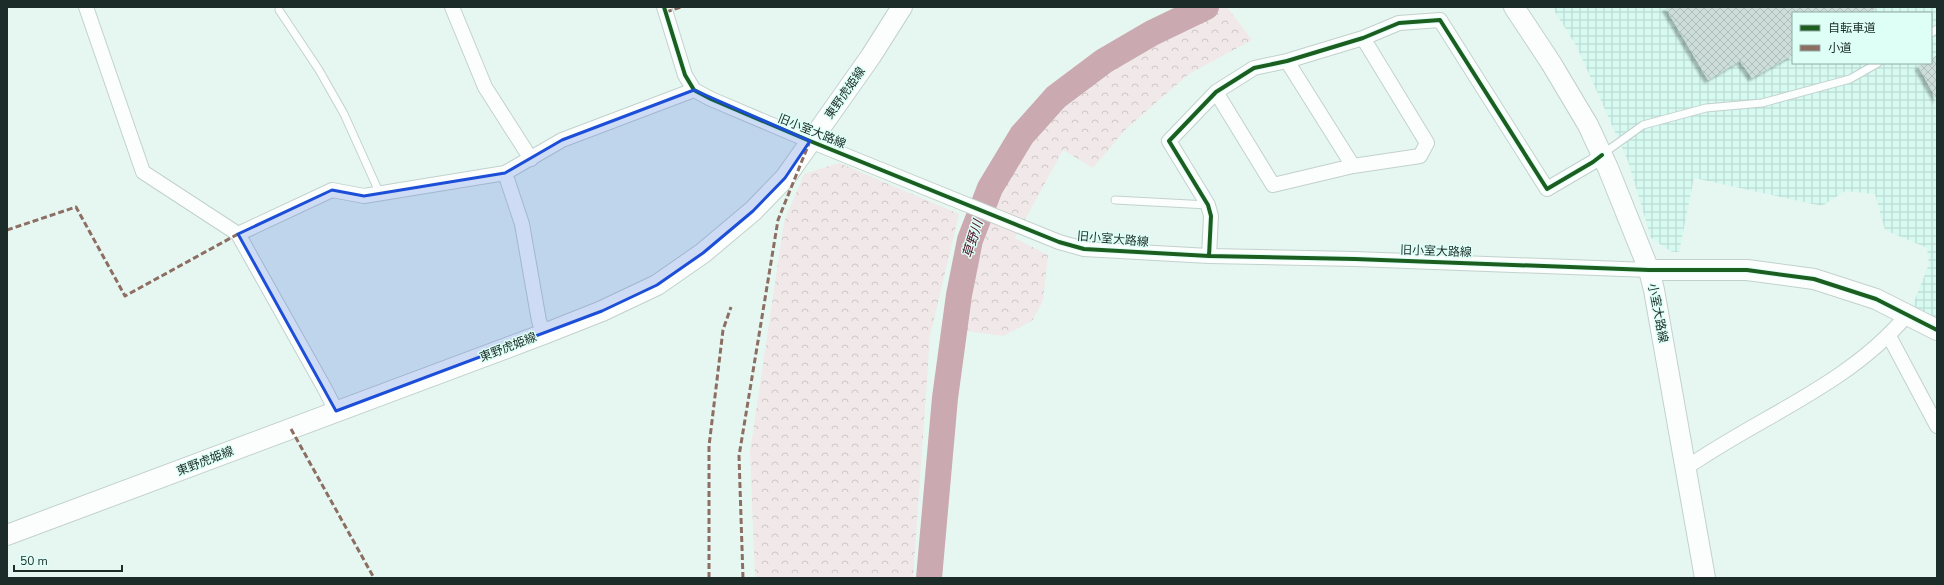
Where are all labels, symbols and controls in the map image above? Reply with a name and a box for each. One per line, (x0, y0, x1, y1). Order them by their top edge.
legend (1792, 12, 1932, 64)
text: 自転車道 (1828, 20, 1876, 36)
text: 小道 (1828, 40, 1852, 56)
street label: 東野虎姫線 (821, 64, 869, 122)
street label: 旧小室大路線 (776, 110, 848, 152)
water label: 草野川 (959, 216, 988, 260)
street label: 旧小室大路線 (1076, 228, 1150, 250)
street label: 旧小室大路線 (1400, 242, 1472, 260)
street label: 小室大路線 (1644, 282, 1672, 344)
street label: 東野虎姫線 (477, 329, 539, 365)
street label: 東野虎姫線 (174, 443, 236, 479)
scale bar (14, 547, 122, 573)
text: 50 m (20, 553, 48, 569)

